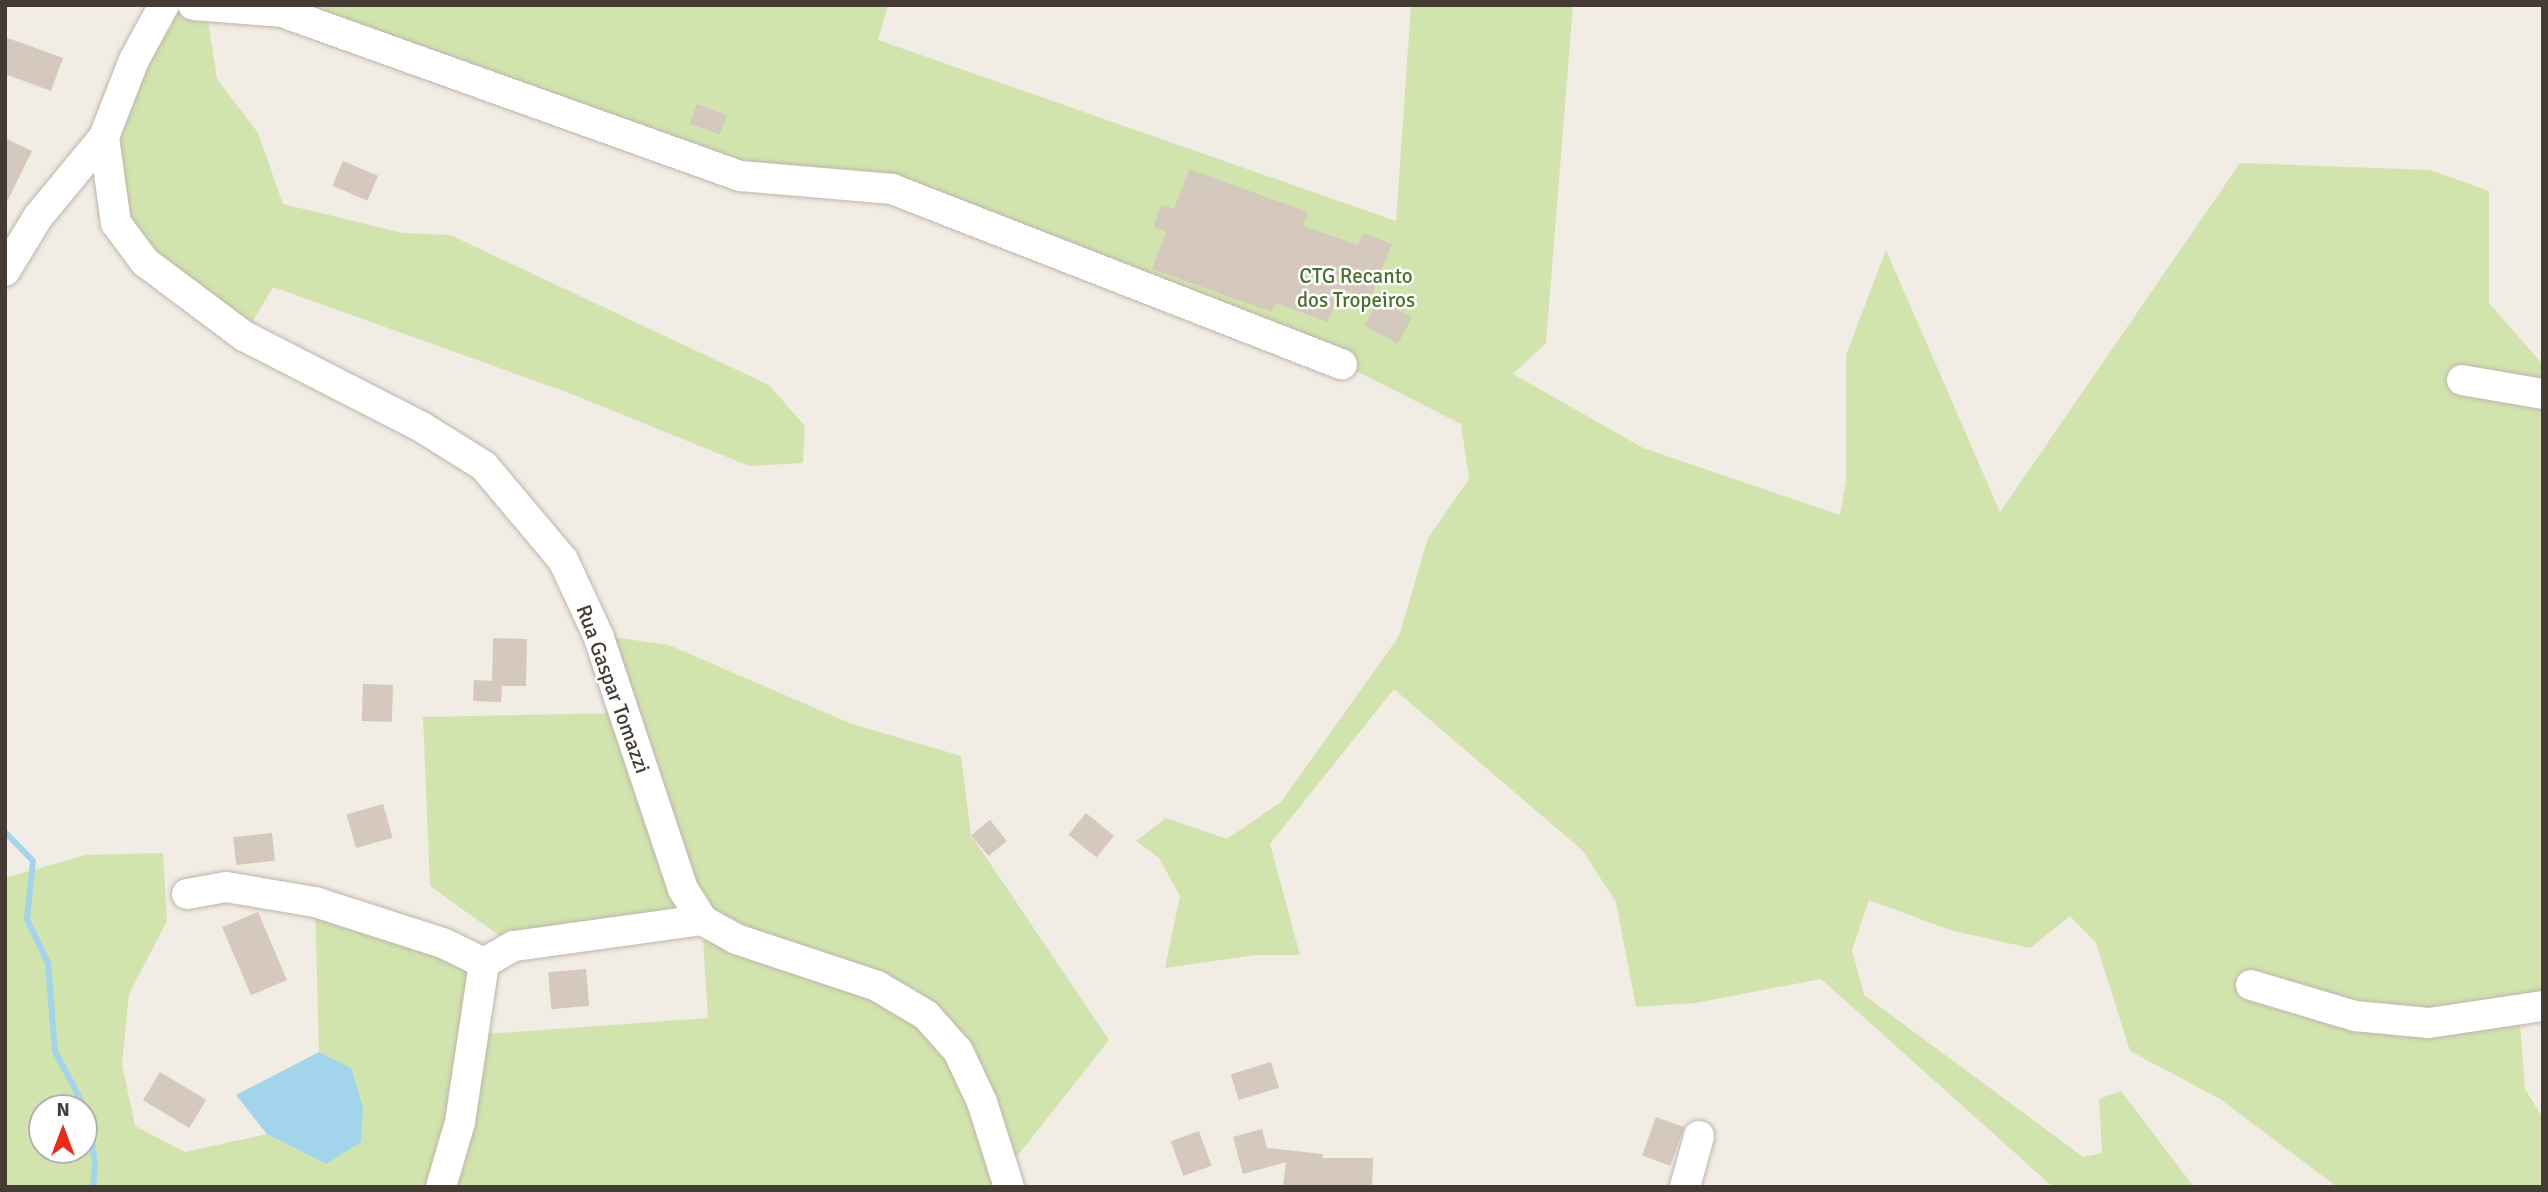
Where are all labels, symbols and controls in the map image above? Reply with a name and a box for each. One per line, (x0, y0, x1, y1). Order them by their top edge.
park label: CTG Recanto dos Tropeiros (1297, 263, 1415, 313)
street label: Rua Gaspar Tomazzi (571, 601, 655, 777)
north arrow (28, 1094, 98, 1164)
text: N (56, 1098, 70, 1122)

